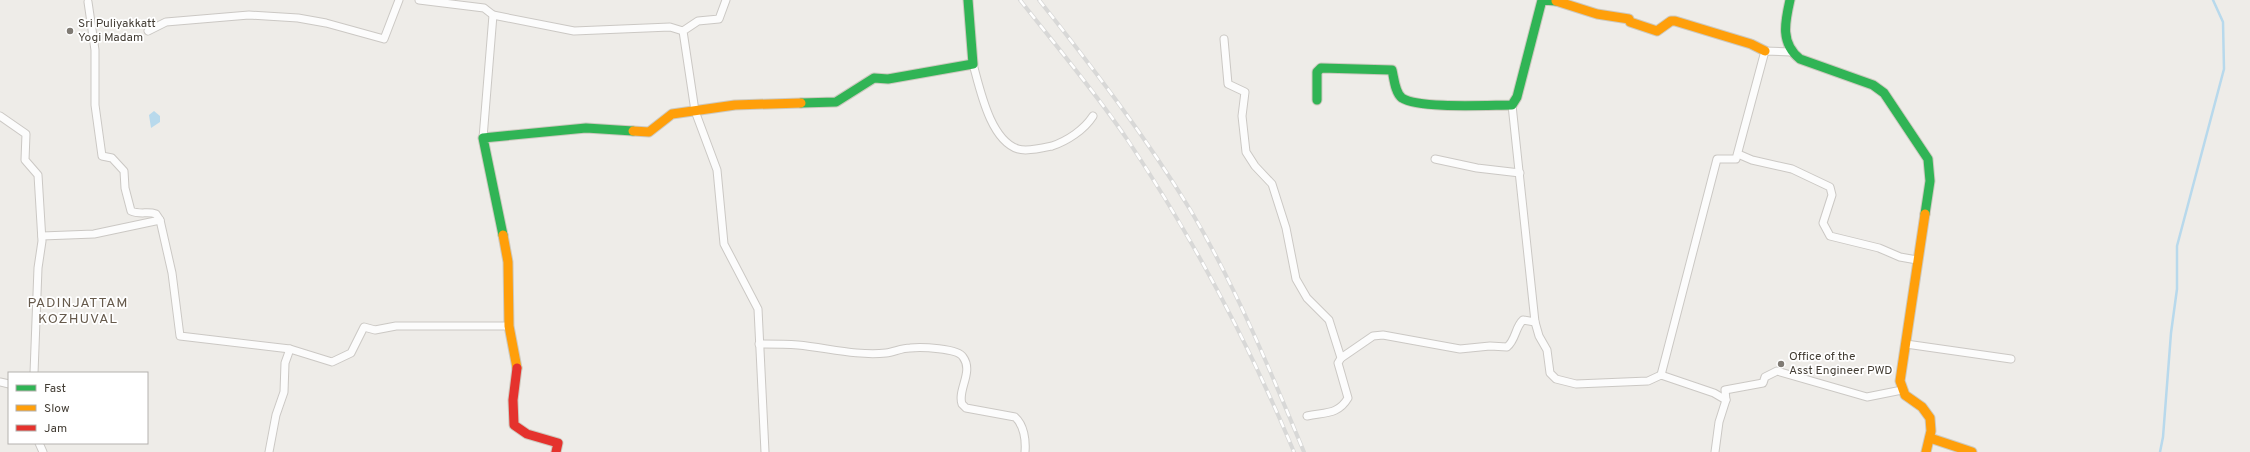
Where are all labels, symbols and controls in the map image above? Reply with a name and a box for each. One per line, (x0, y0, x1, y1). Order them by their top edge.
place label: Sri Puliyakkatt Yogi Madam (78, 16, 156, 46)
marker: Sri Puliyakkatt Yogi Madam (65, 26, 75, 36)
district label: PADINJATTAM KOZHUVAL (27, 295, 129, 328)
place label: Office of the Asst Engineer PWD (1789, 349, 1893, 379)
marker: Office of the Asst Engineer PWD (1776, 359, 1786, 369)
legend (8, 372, 148, 444)
text: Fast (44, 381, 66, 397)
text: Slow (44, 401, 70, 417)
text: Jam (44, 421, 67, 437)

